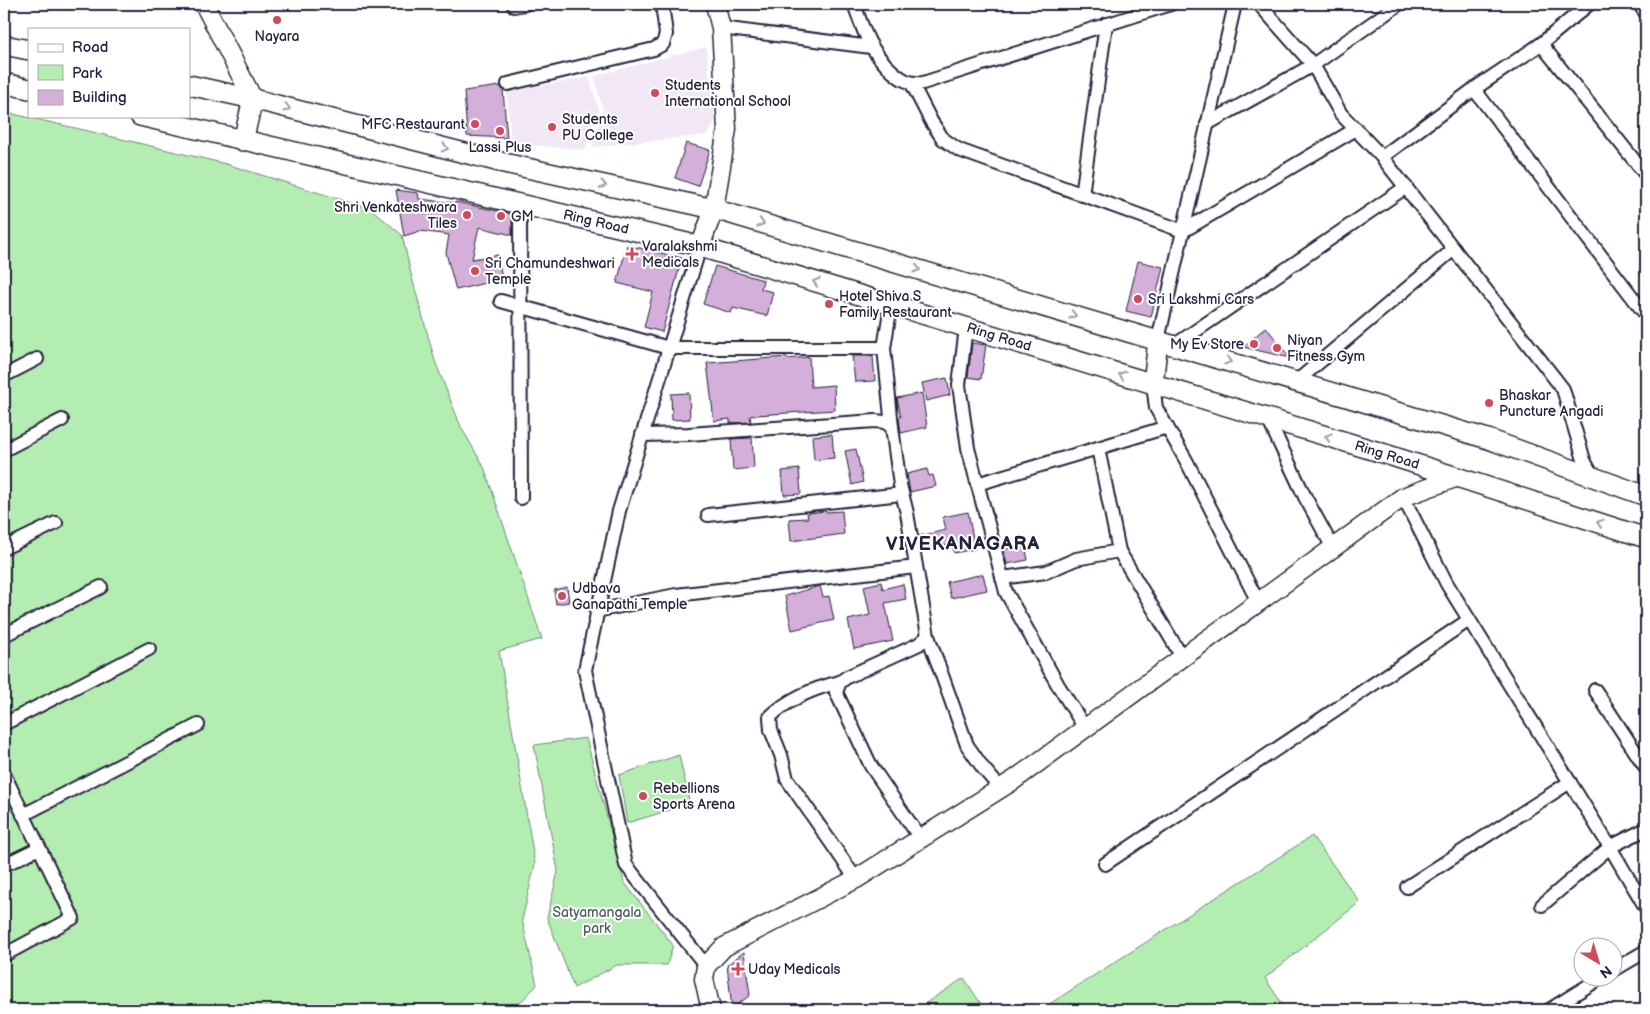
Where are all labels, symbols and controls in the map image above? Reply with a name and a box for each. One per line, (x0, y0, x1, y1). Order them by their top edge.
marker: Nayara (271, 14, 283, 26)
legend (28, 28, 190, 118)
place label: Nayara (254, 28, 300, 45)
text: Road (72, 38, 108, 57)
text: Park (72, 64, 103, 83)
place label: Students International School (665, 77, 791, 110)
marker: Students International School (649, 87, 661, 99)
text: Building (72, 88, 127, 107)
one-way arrow (283, 102, 291, 112)
place label: Students PU College (562, 111, 634, 144)
place label: MFC Restaurant (361, 116, 466, 133)
marker: MFC Restaurant (469, 118, 481, 130)
marker: Students PU College (546, 121, 558, 133)
marker: Lassi Plus (494, 125, 506, 137)
place label: Lassi Plus (468, 139, 532, 156)
one-way arrow (440, 142, 449, 153)
one-way arrow (599, 179, 607, 190)
place label: Shri Venkateshwara Tiles (334, 199, 457, 232)
street label: Ring Road (562, 206, 630, 238)
place label: GM (511, 208, 534, 225)
marker: Shri Venkateshwara Tiles (461, 209, 473, 221)
marker: GM (495, 210, 507, 222)
one-way arrow (756, 218, 764, 228)
place label: Varalakshmi Medicals (642, 238, 718, 271)
marker: Varalakshmi Medicals (626, 248, 638, 260)
place label: Sri Chamundeshwari Temple (485, 255, 615, 288)
one-way arrow (912, 264, 920, 274)
marker: Sri Chamundeshwari Temple (469, 265, 481, 277)
one-way arrow (812, 278, 821, 288)
place label: Hotel Shiva S Family Restaurant (839, 288, 952, 321)
place label: Sri Lakshmi Cars (1148, 291, 1254, 308)
marker: Sri Lakshmi Cars (1132, 293, 1144, 305)
marker: Hotel Shiva S Family Restaurant (823, 298, 835, 310)
one-way arrow (1068, 309, 1076, 319)
street label: Ring Road (965, 319, 1033, 355)
place label: Niyan Fitness Gym (1287, 332, 1365, 365)
place label: My Ev Store (1170, 336, 1244, 353)
marker: My Ev Store (1248, 338, 1260, 350)
marker: Niyan Fitness Gym (1271, 342, 1283, 354)
one-way arrow (1224, 355, 1232, 365)
one-way arrow (1119, 370, 1127, 380)
place label: Bhaskar Puncture Angadi (1499, 387, 1604, 420)
marker: Bhaskar Puncture Angadi (1483, 397, 1495, 409)
one-way arrow (1324, 432, 1333, 442)
street label: Ring Road (1353, 437, 1421, 473)
one-way arrow (1596, 518, 1604, 528)
district label: VIVEKANAGARA (886, 533, 1040, 556)
place label: Udbava Ganapathi Temple (572, 580, 687, 613)
marker: Udbava Ganapathi Temple (556, 590, 568, 602)
place label: Rebellions Sports Arena (653, 780, 735, 813)
marker: Rebellions Sports Arena (637, 790, 649, 802)
park label: Satyamangala park (553, 904, 642, 937)
north arrow (1572, 936, 1622, 986)
place label: Uday Medicals (748, 961, 841, 978)
text: N (1596, 962, 1615, 982)
marker: Uday Medicals (732, 963, 744, 975)

